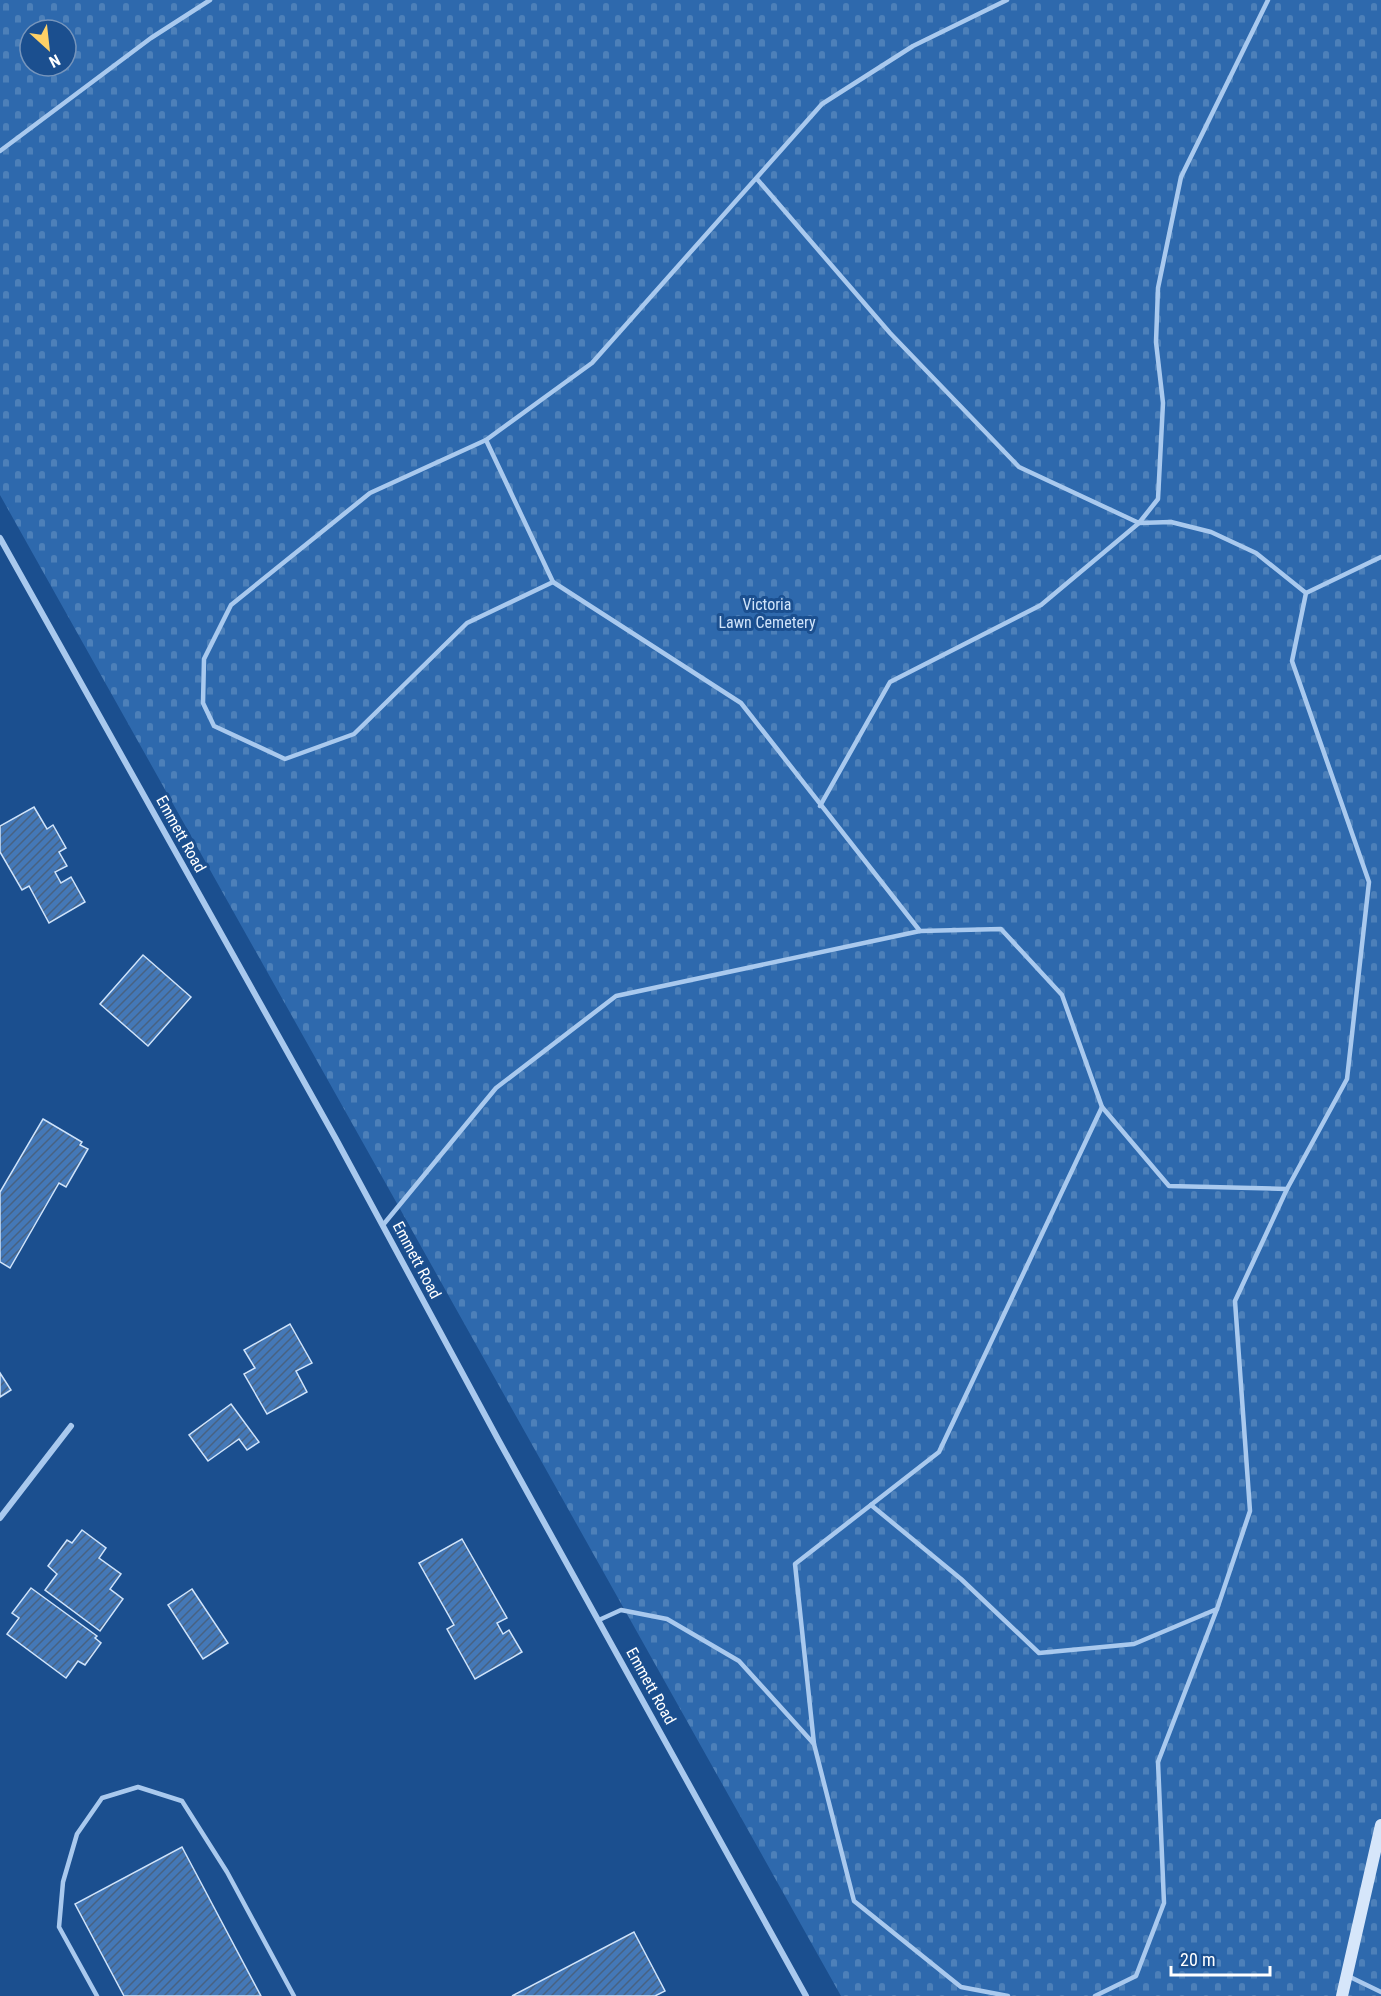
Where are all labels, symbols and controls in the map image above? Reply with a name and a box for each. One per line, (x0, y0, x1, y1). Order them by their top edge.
north arrow (18, 18, 78, 78)
text: N (46, 50, 63, 72)
park label: Victoria Lawn Cemetery (718, 595, 816, 632)
street label: Emmett Road (152, 792, 210, 876)
street label: Emmett Road (389, 1218, 445, 1302)
street label: Emmett Road (622, 1644, 680, 1728)
scale bar (1171, 1939, 1270, 1977)
text: 20 m (1180, 1949, 1215, 1970)

